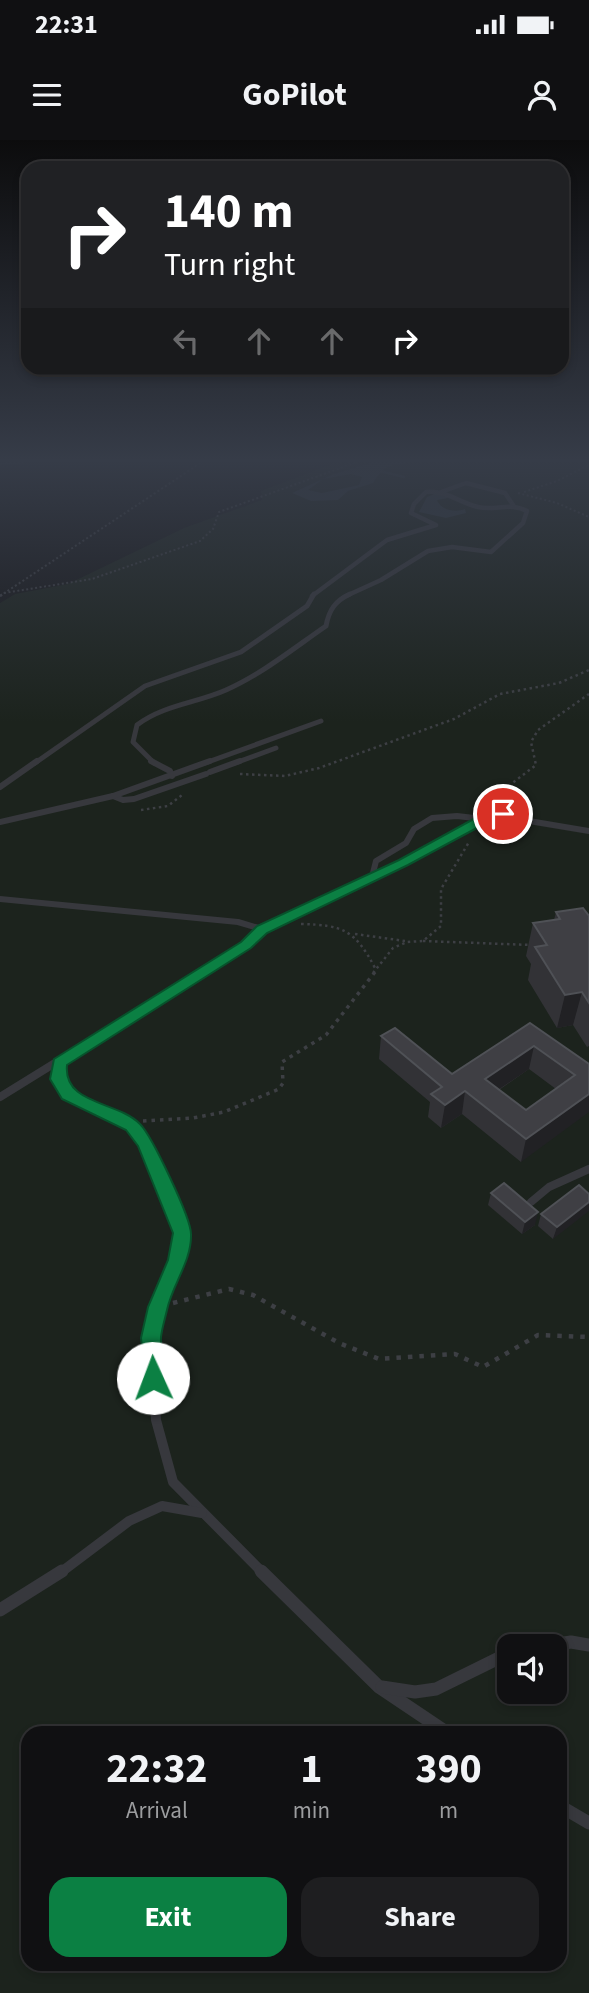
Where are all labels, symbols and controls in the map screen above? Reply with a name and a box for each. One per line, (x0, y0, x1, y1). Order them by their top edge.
text: 22:31 (35, 6, 98, 43)
text: GoPilot (242, 72, 347, 118)
icon: menu (28, 76, 66, 114)
icon: person (523, 76, 561, 114)
text: 140 m (164, 177, 293, 247)
icon: right (49, 189, 140, 280)
text: Turn right (164, 242, 295, 288)
icon: left (167, 322, 205, 360)
icon: ahead (240, 322, 278, 360)
icon: ahead (313, 322, 351, 360)
icon: right (386, 322, 424, 360)
pin (473, 784, 533, 844)
icon: arrive (484, 795, 522, 833)
position arrow (116, 1341, 190, 1415)
map controls (497, 1634, 567, 1704)
button: sound (497, 1634, 567, 1704)
text: 22:32 (106, 1739, 208, 1799)
text: 1 (300, 1739, 322, 1799)
text: 390 (415, 1739, 482, 1799)
text: Arrival (126, 1794, 188, 1827)
text: min (293, 1794, 330, 1827)
text: m (439, 1794, 458, 1827)
button: Exit (49, 1877, 287, 1957)
button: Share (301, 1877, 539, 1957)

